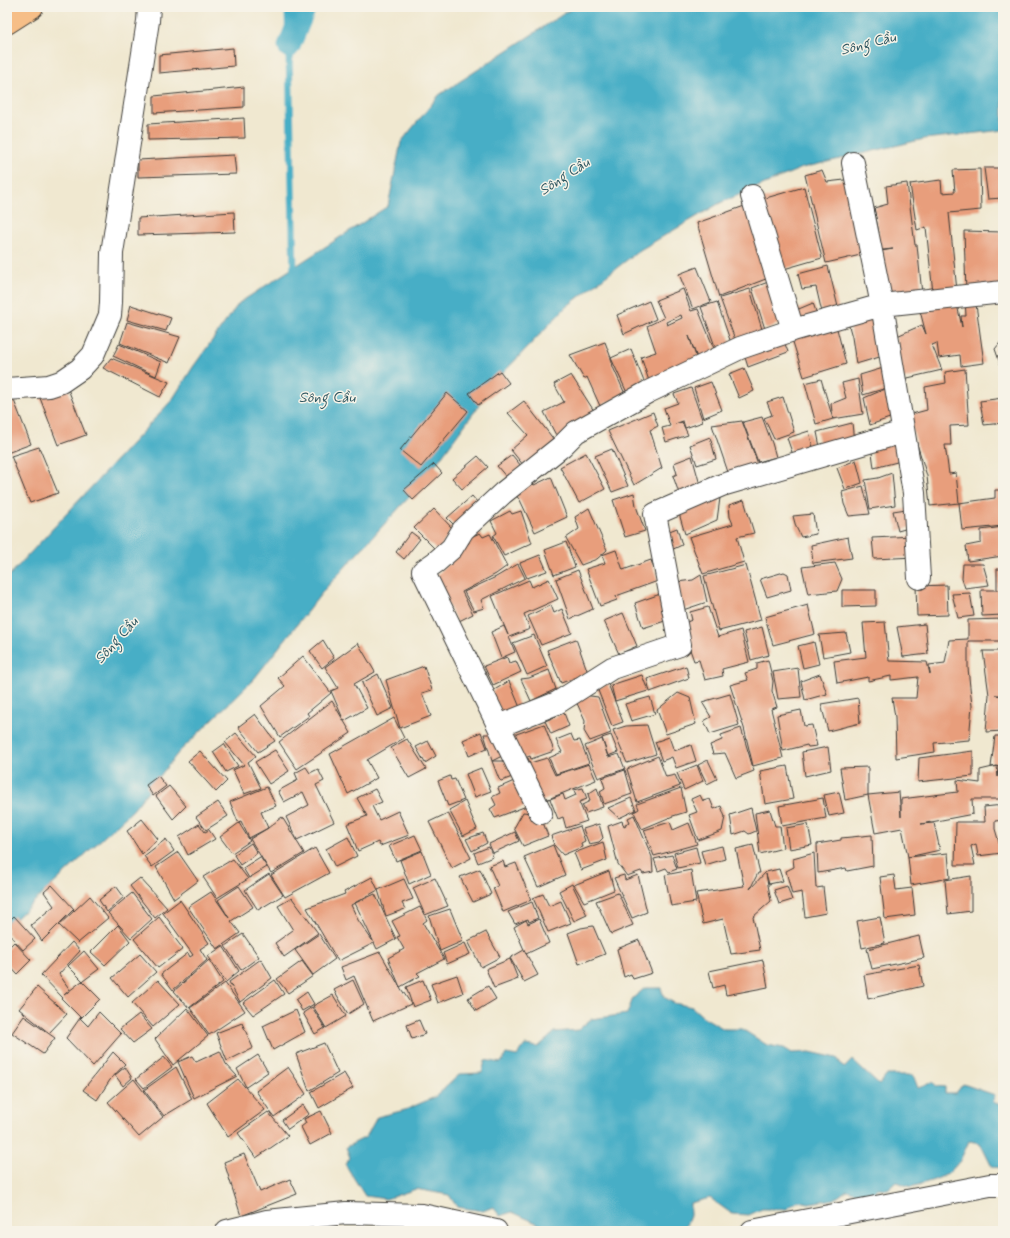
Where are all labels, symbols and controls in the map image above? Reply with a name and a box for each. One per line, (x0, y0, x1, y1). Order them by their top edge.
water label: Sông Cầu (838, 27, 900, 62)
water label: Sông Cầu (535, 152, 596, 202)
water label: Sông Cầu (299, 388, 356, 410)
water label: Sông Cầu (90, 612, 145, 670)

